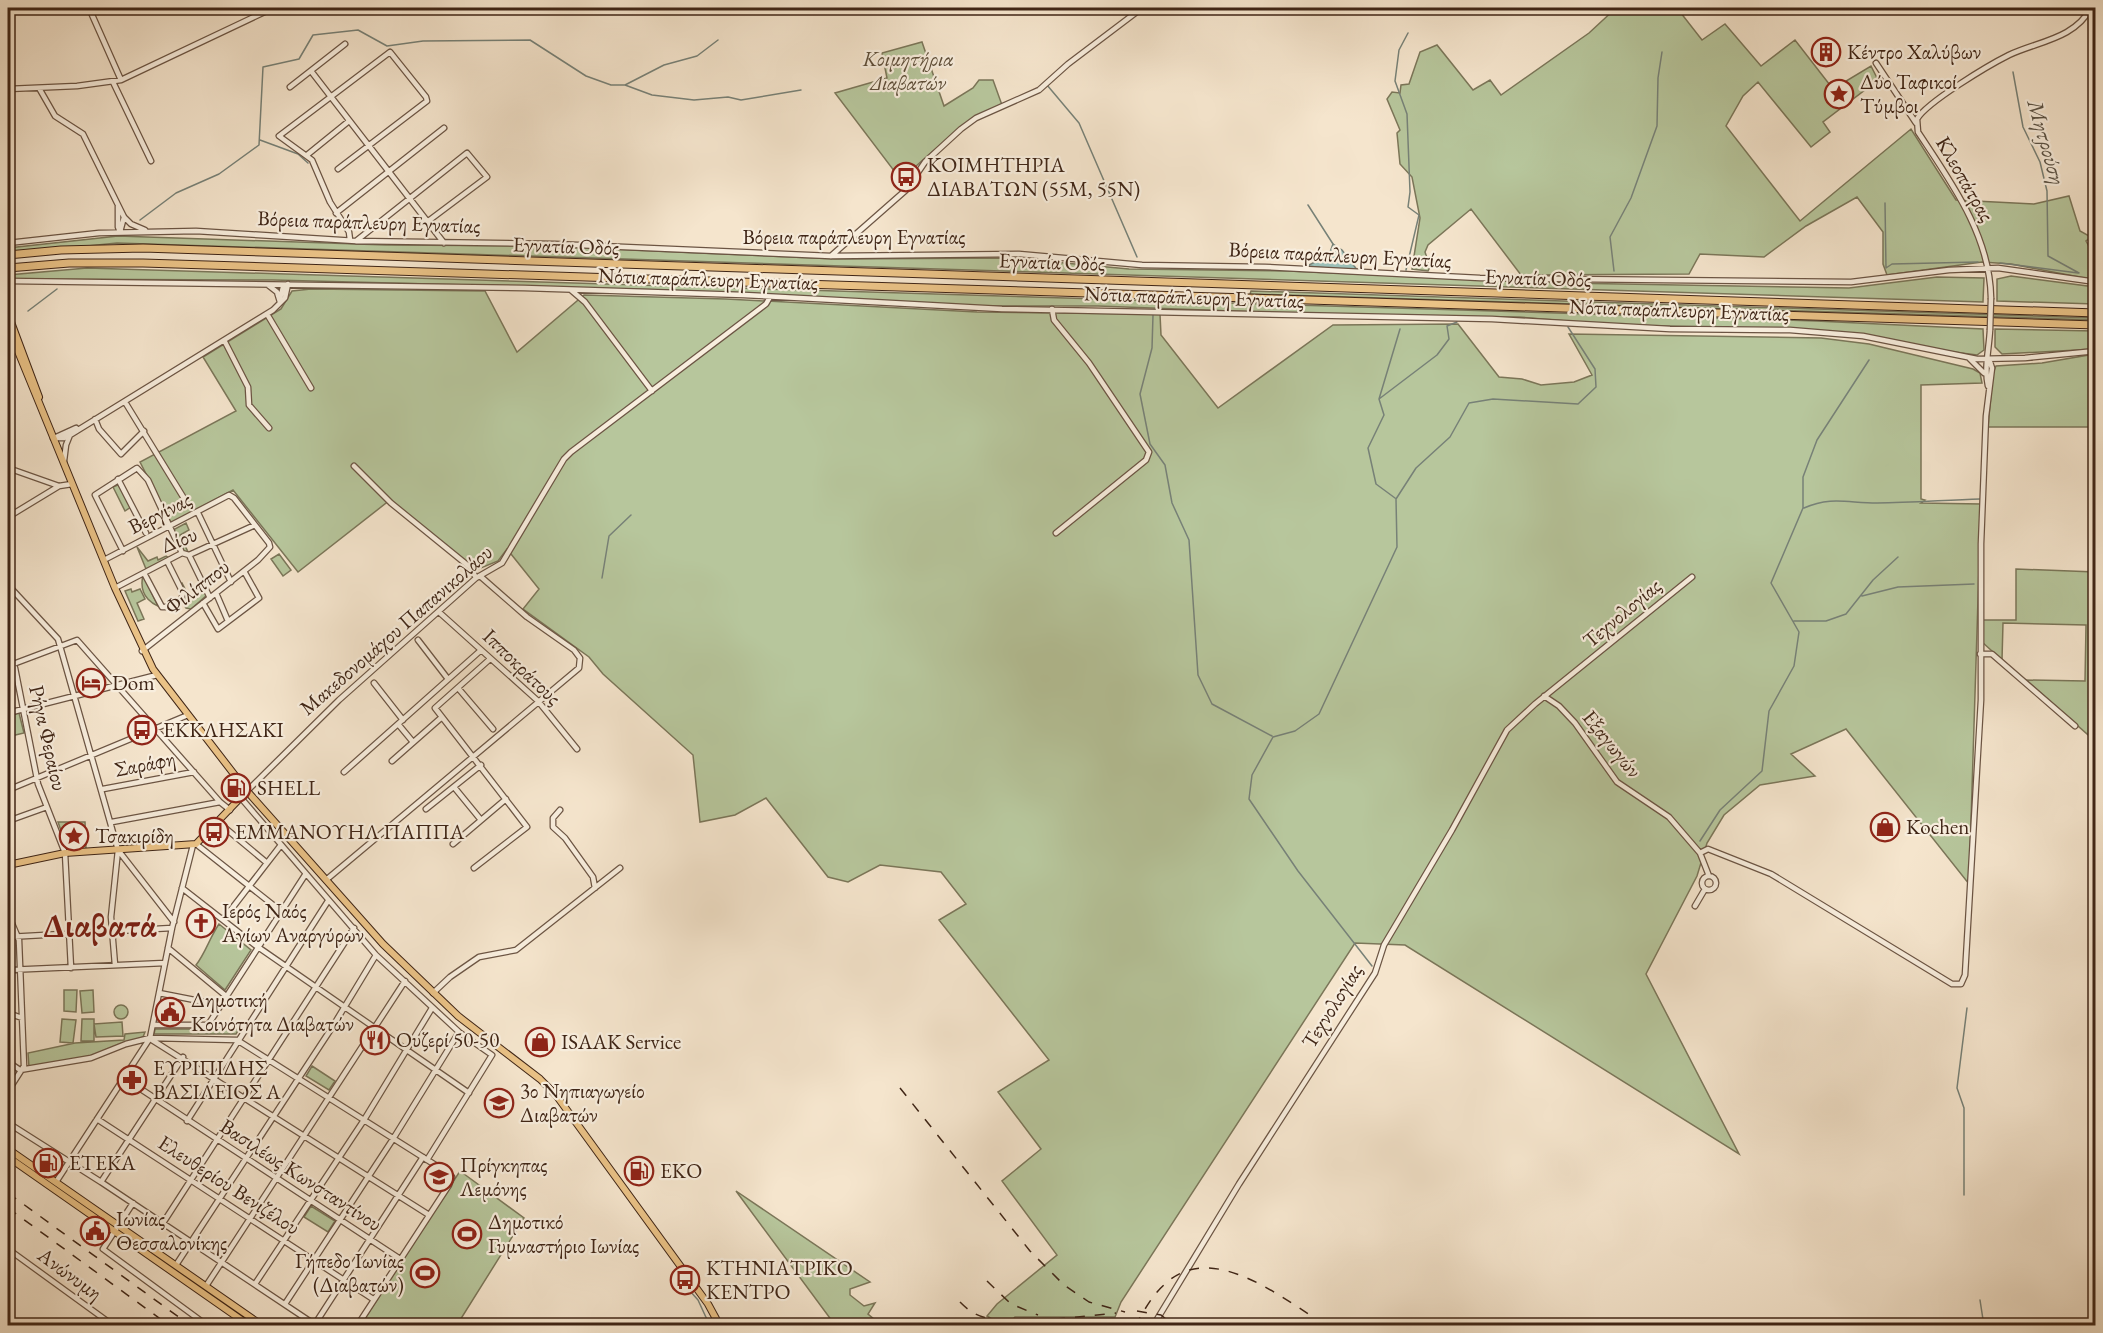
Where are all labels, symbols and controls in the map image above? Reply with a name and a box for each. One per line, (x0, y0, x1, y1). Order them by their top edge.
building icon: Κέντρο Χαλύβων (1810, 36, 1842, 68)
place label: Κέντρο Χαλύβων (1847, 38, 1981, 65)
park label: Κοιμητήρια Διαβατών (862, 45, 954, 96)
place label: Δύο Ταφικοί Τύμβοι (1860, 68, 1957, 119)
place icon: Δύο Ταφικοί Τύμβοι (1823, 78, 1855, 110)
water label: Μητρούση (2020, 94, 2073, 188)
street label: Κλεοπάτρας (1930, 131, 2001, 226)
place label: ΚΟΙΜΗΤΗΡΙΑ ΔΙΑΒΑΤΩΝ (55Μ, 55Ν) (927, 151, 1140, 202)
bus stop icon: ΚΟΙΜΗΤΗΡΙΑ ΔΙΑΒΑΤΩΝ (55Μ, 55Ν) (890, 161, 922, 193)
street label: Βόρεια παράπλευρη Εγνατίας (257, 204, 481, 239)
street label: Βόρεια παράπλευρη Εγνατίας (742, 223, 966, 250)
street label: Εγνατία Οδός (512, 230, 620, 261)
street label: Βόρεια παράπλευρη Εγνατίας (1228, 235, 1452, 274)
street label: Εγνατία Οδός (998, 246, 1106, 277)
street label: Νότια παράπλευρη Εγνατίας (598, 261, 818, 296)
street label: Εγνατία Οδός (1484, 262, 1592, 293)
street label: Νότια παράπλευρη Εγνατίας (1084, 279, 1304, 314)
street label: Νότια παράπλευρη Εγνατίας (1569, 292, 1789, 327)
street label: Βεργίνας (124, 485, 196, 540)
street label: Δίου (157, 520, 201, 559)
street label: Μακεδονομάχου Παπανικολάου (294, 538, 498, 721)
street label: Φιλίππου (159, 553, 235, 620)
street label: Τεχνολογίας (1577, 572, 1666, 653)
street label: Ιπποκράτους (477, 623, 567, 711)
hotel icon: Dom (75, 667, 107, 699)
place label: Dom (112, 669, 155, 696)
street label: Ρήγα Φεραίου (23, 682, 74, 793)
street label: Εξαγωγών (1577, 704, 1648, 783)
bus stop icon: ΕΚΚΛΗΣΑΚΙ (126, 714, 158, 746)
place label: ΕΚΚΛΗΣΑΚΙ (163, 716, 284, 743)
street label: Σαράφη (112, 744, 178, 783)
fuel station icon: SHELL (220, 772, 252, 804)
place label: SHELL (257, 774, 321, 801)
shop icon: Kochen (1869, 811, 1901, 843)
place label: Kochen (1906, 813, 1969, 840)
bus stop icon: ΕΜΜΑΝΟΥΗΛ ΠΑΠΠΑ (198, 816, 230, 848)
place label: ΕΜΜΑΝΟΥΗΛ ΠΑΠΠΑ (235, 818, 465, 845)
place icon: Τσακιρίδη (58, 820, 90, 852)
place label: Τσακιρίδη (95, 822, 174, 849)
place label: Ιερός Ναός Αγίων Αναργύρων (221, 897, 364, 948)
district label: Διαβατά (43, 904, 157, 947)
church icon: Ιερός Ναός Αγίων Αναργύρων (185, 907, 217, 939)
street label: Τεχνολογίας (1295, 959, 1368, 1053)
place label: Δημοτική Κοινότητα Διαβατών (191, 986, 354, 1037)
public building icon: Δημοτική Κοινότητα Διαβατών (154, 996, 186, 1028)
restaurant icon: Ουζερί 50-50 (359, 1024, 391, 1056)
place label: Ουζερί 50-50 (396, 1026, 499, 1053)
shop icon: ISAAK Service (524, 1026, 556, 1058)
place label: ISAAK Service (561, 1028, 681, 1055)
place label: ΕΥΡΙΠΙΔΗΣ ΒΑΣΙΛΕΙΟΣ Α (153, 1054, 281, 1105)
pharmacy icon: ΕΥΡΙΠΙΔΗΣ ΒΑΣΙΛΕΙΟΣ Α (116, 1064, 148, 1096)
place label: 3ο Νηπιαγωγείο Διαβατών (520, 1077, 645, 1128)
school or university icon: 3ο Νηπιαγωγείο Διαβατών (483, 1087, 515, 1119)
street label: Βασιλέως Κωνσταντίνου (215, 1112, 387, 1237)
street label: Ελευθερίου Βενιζέλου (153, 1129, 305, 1240)
fuel station icon: ΕΤΕΚΑ (32, 1147, 64, 1179)
place label: ΕΤΕΚΑ (69, 1149, 136, 1176)
place label: Πρίγκηπας Λεμόνης (459, 1151, 548, 1202)
fuel station icon: EKO (623, 1155, 655, 1187)
place label: EKO (660, 1157, 702, 1184)
school or university icon: Πρίγκηπας Λεμόνης (423, 1161, 455, 1193)
place label: Ιωνίας Θεσσαλονίκης (116, 1205, 227, 1256)
place label: Δημοτικό Γυμναστήριο Ιωνίας (488, 1208, 639, 1259)
public building icon: Ιωνίας Θεσσαλονίκης (79, 1215, 111, 1247)
sports icon: Δημοτικό Γυμναστήριο Ιωνίας (451, 1218, 483, 1250)
street label: Ανώνυμη (32, 1241, 108, 1306)
place label: Γήπεδο Ιωνίας (Διαβατών) (295, 1247, 404, 1298)
place label: ΚΤΗΝΙΑΤΡΙΚΟ ΚΕΝΤΡΟ (706, 1254, 853, 1305)
sports icon: Γήπεδο Ιωνίας (Διαβατών) (409, 1257, 441, 1289)
bus stop icon: ΚΤΗΝΙΑΤΡΙΚΟ ΚΕΝΤΡΟ (669, 1264, 701, 1296)

